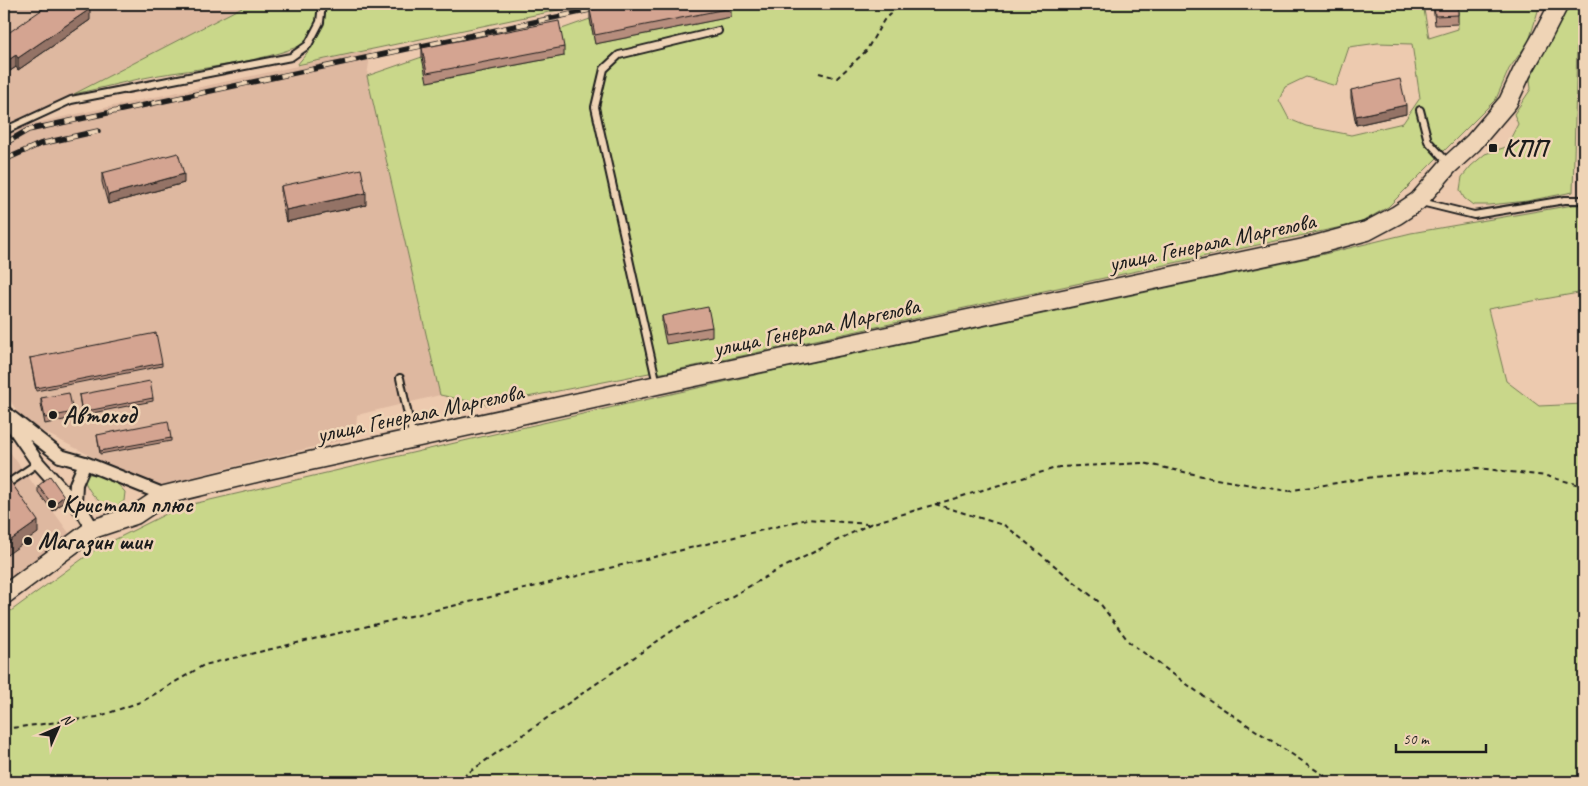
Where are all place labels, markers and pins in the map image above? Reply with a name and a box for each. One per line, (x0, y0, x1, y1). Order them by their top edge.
place label: КПП (1503, 133, 1551, 163)
marker: КПП (1487, 142, 1499, 154)
place label: Автоход (63, 400, 139, 430)
marker: Автоход (47, 409, 59, 421)
place label: Кристалл плюс (62, 489, 194, 519)
marker: Кристалл плюс (46, 498, 58, 510)
place label: Магазин шин (38, 526, 154, 557)
marker: Магазин шин (22, 535, 34, 547)

